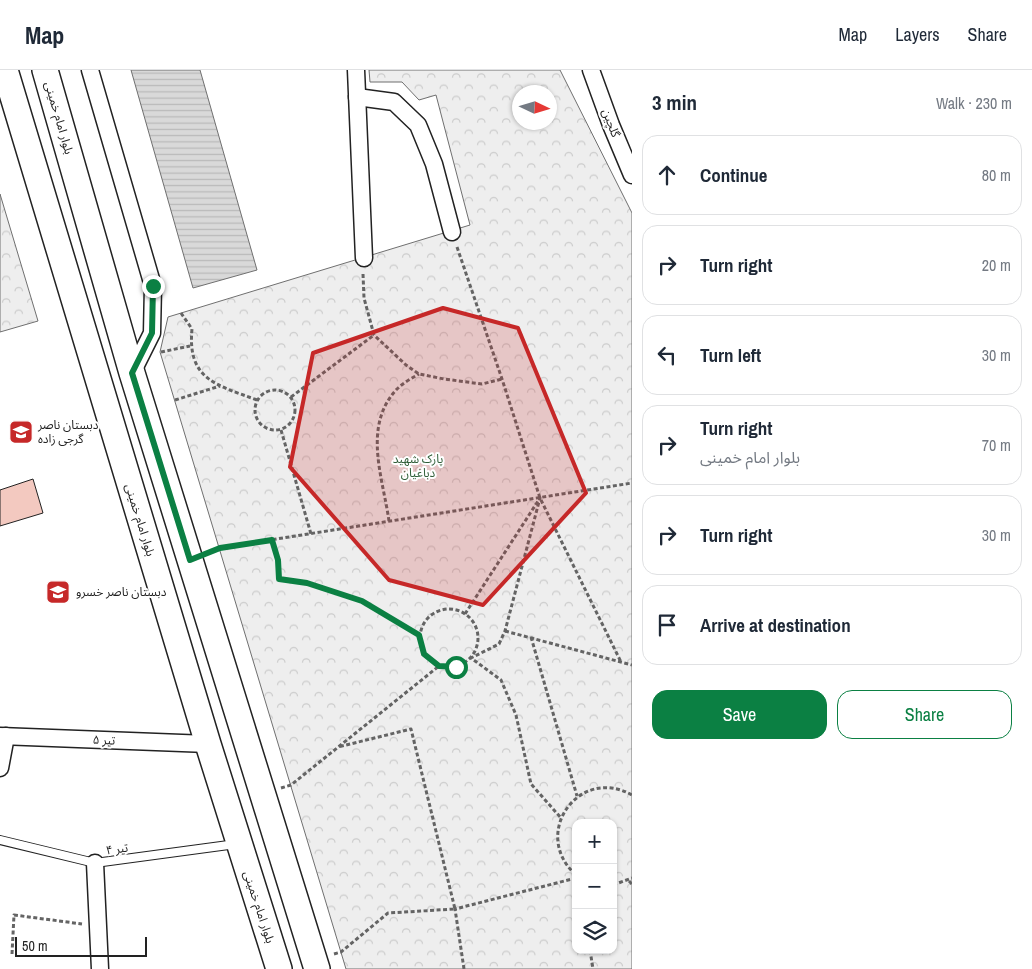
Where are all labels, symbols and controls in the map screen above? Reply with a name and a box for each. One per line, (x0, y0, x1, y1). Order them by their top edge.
text: Map (25, 19, 64, 51)
text: Map (839, 22, 867, 47)
text: Layers (895, 22, 940, 47)
text: Share (968, 22, 1007, 47)
street label: بلوار امام خمینی (40, 80, 77, 157)
north arrow (512, 85, 557, 130)
text: 3 min (652, 88, 697, 117)
text: Walk · 230 m (936, 92, 1012, 114)
street label: گلچین (598, 106, 624, 141)
icon: ahead (653, 161, 681, 189)
text: Continue (700, 162, 768, 188)
text: 80 m (982, 164, 1011, 186)
icon: right (653, 251, 681, 279)
text: Turn right (700, 252, 772, 278)
text: 20 m (982, 254, 1011, 276)
route end (142, 275, 165, 298)
icon: left (653, 341, 681, 369)
text: Turn left (700, 342, 761, 368)
text: 30 m (982, 344, 1011, 366)
text: Turn right (700, 415, 772, 441)
place label: دبستان ناصر گرجی زاده (37, 417, 99, 447)
school or university icon: دبستان ناصر گرجی زاده (8, 419, 34, 445)
icon: right (653, 431, 681, 459)
text: 70 m (982, 434, 1011, 456)
text: بلوار امام خمینی (700, 446, 800, 468)
park label: پارک شهید دباغیان (393, 451, 443, 481)
street label: بلوار امام خمینی (120, 482, 159, 559)
icon: right (653, 521, 681, 549)
text: Turn right (700, 522, 772, 548)
text: 30 m (982, 524, 1011, 546)
school or university icon: دبستان ناصر خسرو (45, 579, 71, 605)
place label: دبستان ناصر خسرو (76, 584, 167, 600)
icon: arrive (653, 611, 681, 639)
text: Arrive at destination (700, 612, 851, 638)
route start (445, 656, 468, 679)
button: Save (652, 690, 827, 739)
button: Share (837, 690, 1012, 739)
street label: تیر ۵ (92, 731, 116, 749)
map controls (572, 819, 617, 954)
button: + (572, 819, 617, 864)
street label: تیر ۴ (105, 839, 130, 858)
button: − (572, 864, 617, 909)
street label: بلوار امام خمینی (239, 869, 278, 945)
button: layers (572, 909, 617, 954)
scale bar (15, 934, 148, 957)
text: 50 m (22, 937, 48, 955)

